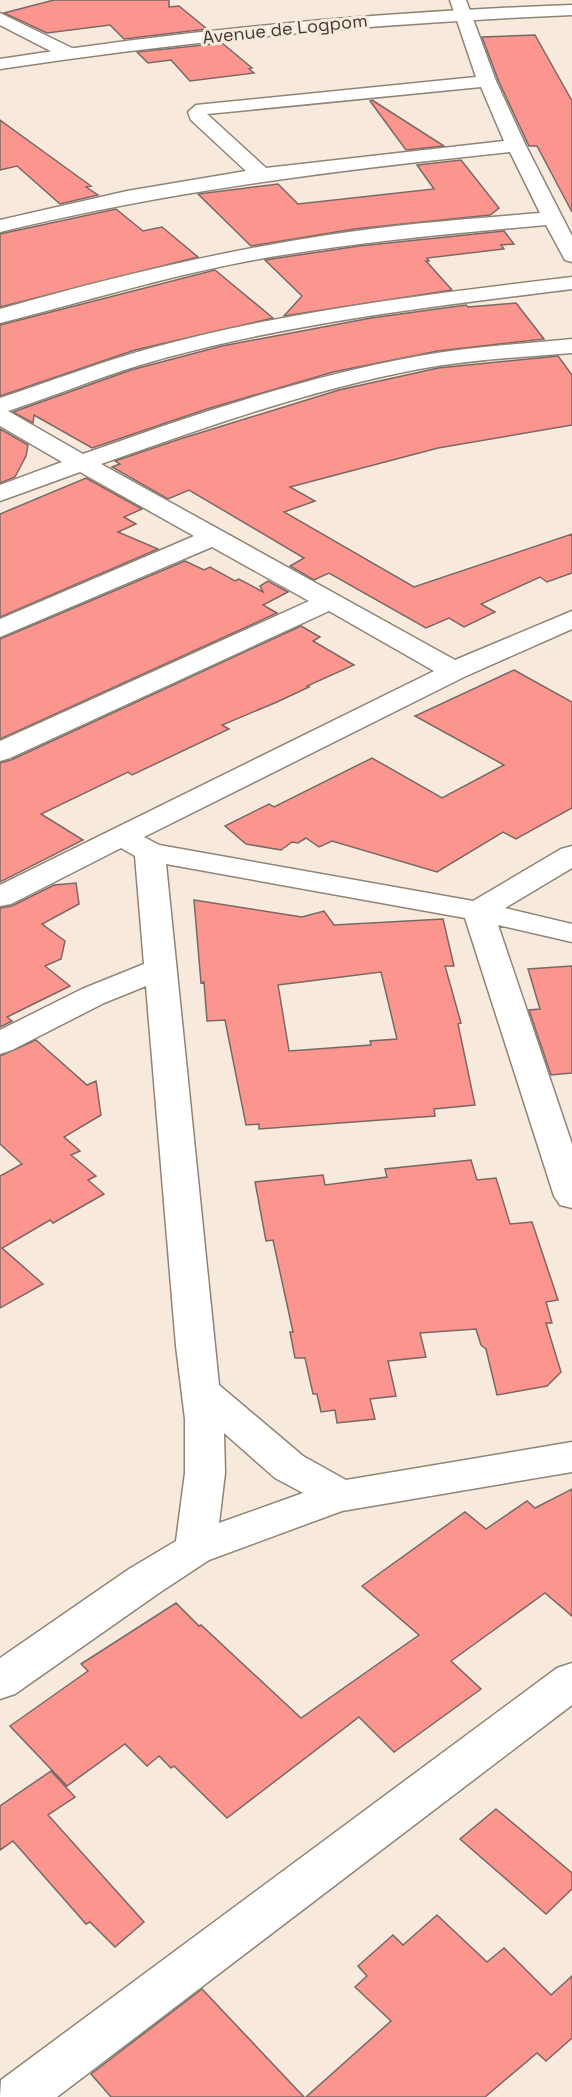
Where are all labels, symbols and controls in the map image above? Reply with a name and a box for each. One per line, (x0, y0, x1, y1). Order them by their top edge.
street label: Avenue de Logpom (201, 8, 369, 49)

